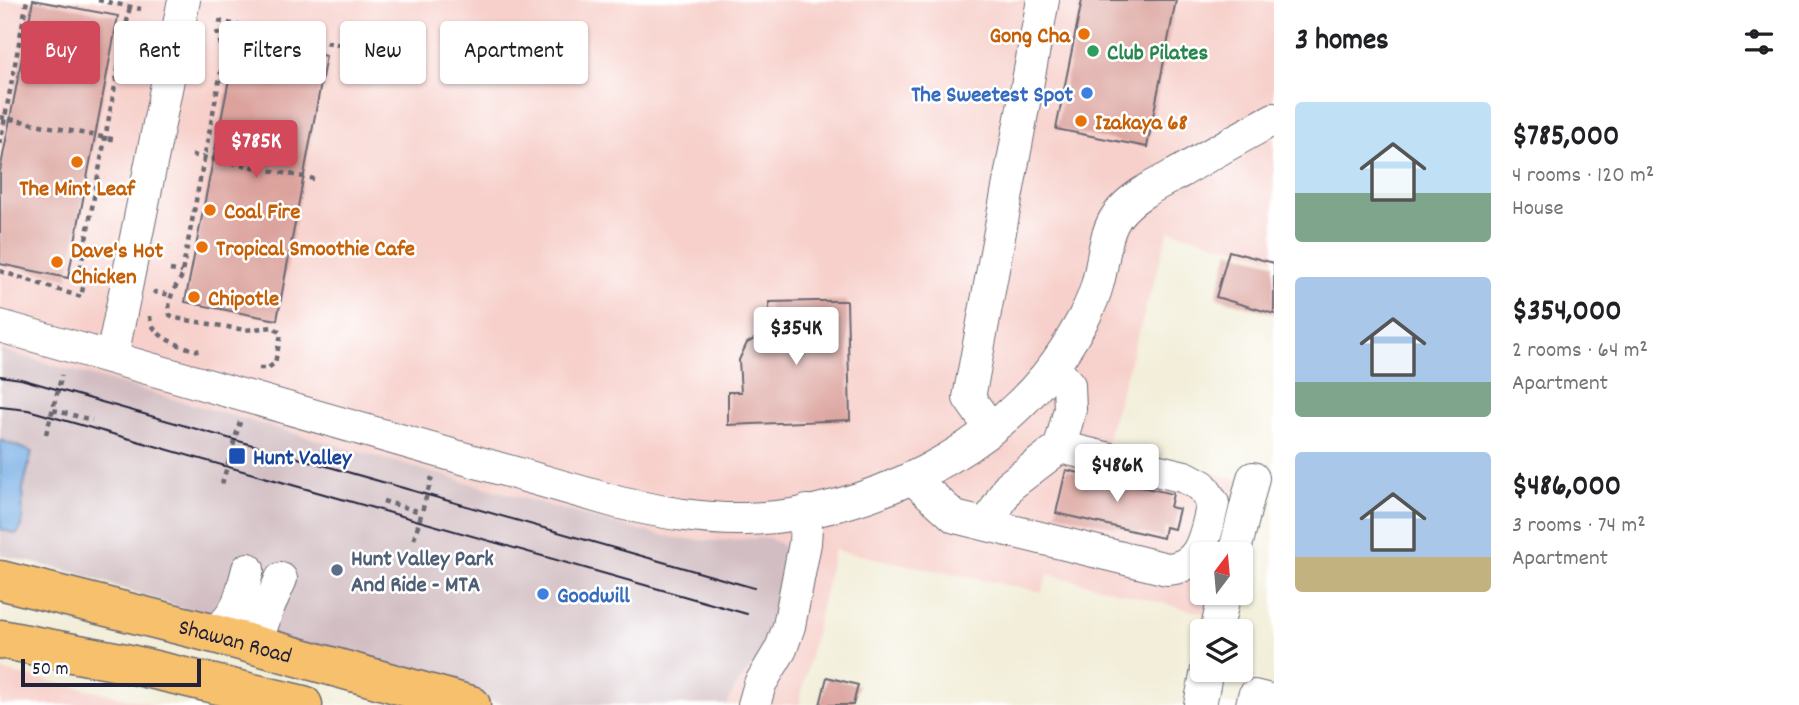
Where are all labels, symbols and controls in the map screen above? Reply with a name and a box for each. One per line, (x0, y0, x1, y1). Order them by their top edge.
chip: Buy (21, 21, 100, 84)
chip: Rent (114, 21, 205, 84)
chip: Filters (219, 21, 326, 84)
chip: New (340, 21, 426, 84)
chip: Apartment (440, 21, 588, 84)
place label: Gong Cha (989, 21, 1071, 54)
text: 3 homes (1295, 21, 1389, 64)
icon: filters (1740, 23, 1778, 61)
marker: Gong Cha (1076, 26, 1092, 42)
place label: Club Pilates (1107, 38, 1208, 71)
marker: Club Pilates (1085, 43, 1101, 59)
place label: The Sweetest Spot (911, 80, 1074, 113)
marker: The Sweetest Spot (1079, 85, 1095, 101)
place label: Izakaya 68 (1095, 108, 1188, 141)
marker: Izakaya 68 (1073, 113, 1089, 129)
text: $785,000 (1512, 117, 1619, 160)
pin: $785K (207, 120, 305, 180)
text: $785K (231, 126, 281, 159)
icon: home (1351, 130, 1435, 214)
marker: The Mint Leaf (69, 154, 85, 170)
text: 4 rooms · 120 m² (1512, 160, 1654, 193)
place label: The Mint Leaf (19, 174, 136, 207)
text: House (1512, 193, 1564, 226)
place label: Coal Fire (224, 197, 300, 230)
marker: Coal Fire (202, 202, 218, 218)
place label: Tropical Smoothie Cafe (216, 234, 415, 267)
place label: Dave's Hot Chicken (71, 236, 164, 295)
marker: Tropical Smoothie Cafe (194, 239, 210, 255)
marker: Dave's Hot Chicken (49, 254, 65, 270)
place label: Chipotle (208, 284, 279, 317)
marker: Chipotle (186, 289, 202, 305)
text: $354,000 (1512, 292, 1622, 335)
icon: home (1351, 305, 1435, 389)
pin: $354K (747, 308, 845, 367)
text: $354K (770, 313, 822, 346)
text: 2 rooms · 64 m² (1512, 335, 1648, 368)
text: Apartment (1512, 368, 1608, 401)
place label: Hunt Valley (253, 443, 353, 476)
pin: $486K (1068, 444, 1166, 504)
marker: Hunt Valley (227, 446, 247, 466)
text: $486K (1091, 450, 1143, 483)
text: $486,000 (1512, 467, 1621, 510)
icon: home (1351, 480, 1435, 564)
text: 3 rooms · 74 m² (1512, 510, 1646, 543)
north arrow (1190, 542, 1253, 606)
map controls (1190, 542, 1253, 682)
text: Apartment (1512, 543, 1608, 576)
place label: Hunt Valley Park And Ride - MTA (351, 544, 494, 603)
marker: Hunt Valley Park And Ride - MTA (329, 562, 345, 578)
place label: Goodwill (557, 581, 630, 614)
marker: Goodwill (535, 586, 551, 602)
street label: Shawan Road (175, 612, 295, 674)
button: layers (1190, 619, 1253, 682)
scale bar (21, 656, 201, 688)
text: 50 m (32, 657, 69, 684)

